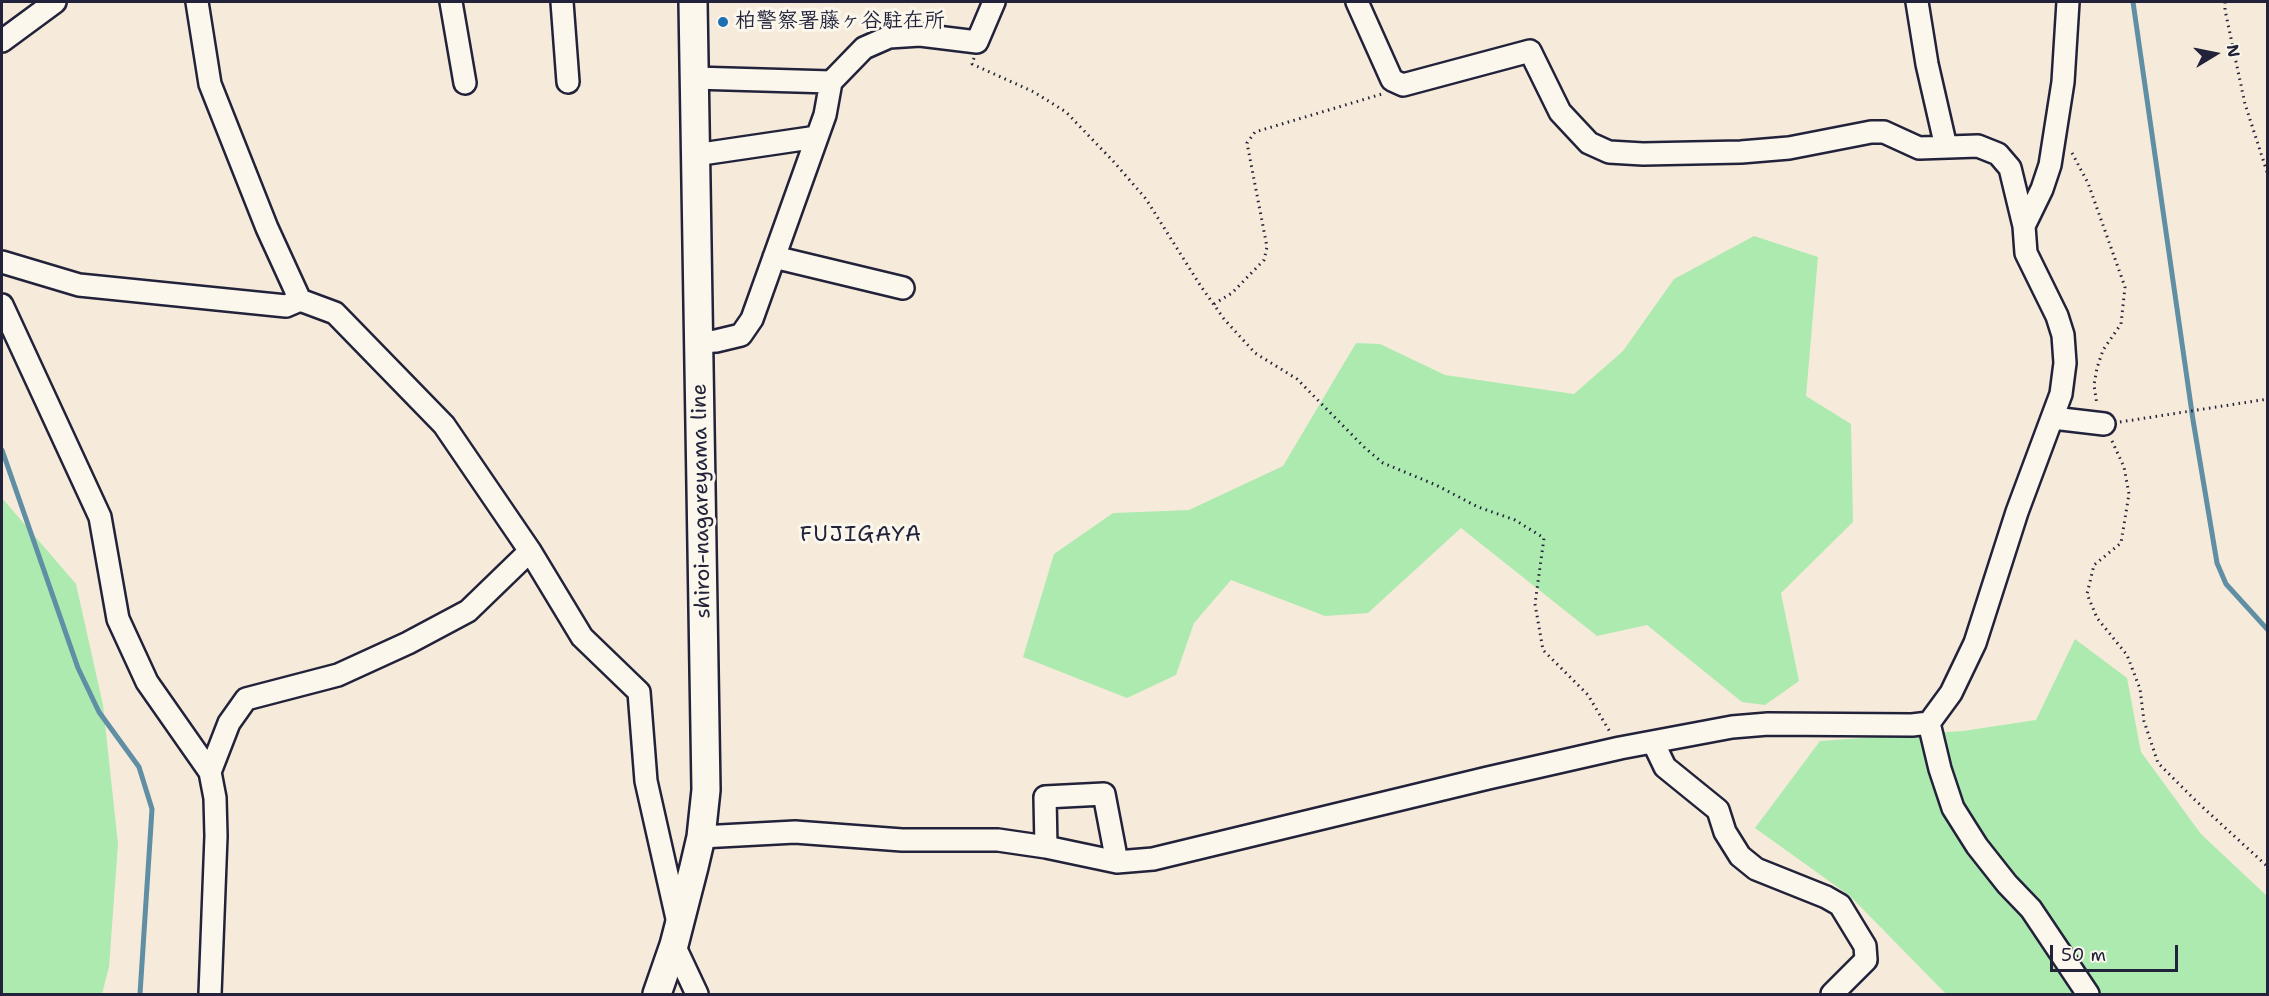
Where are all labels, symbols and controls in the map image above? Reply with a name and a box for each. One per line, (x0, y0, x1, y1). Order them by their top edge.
place label: 柏警察署藤ヶ谷駐在所 (735, 9, 945, 35)
marker: 柏警察署藤ヶ谷駐在所 (716, 15, 730, 29)
north arrow (2185, 24, 2245, 84)
text: N (2222, 43, 2245, 59)
street label: shiroi-nagareyama line (687, 383, 717, 619)
district label: FUJIGAYA (800, 522, 922, 548)
scale bar (2053, 933, 2180, 971)
text: 50 m (2061, 943, 2106, 967)

